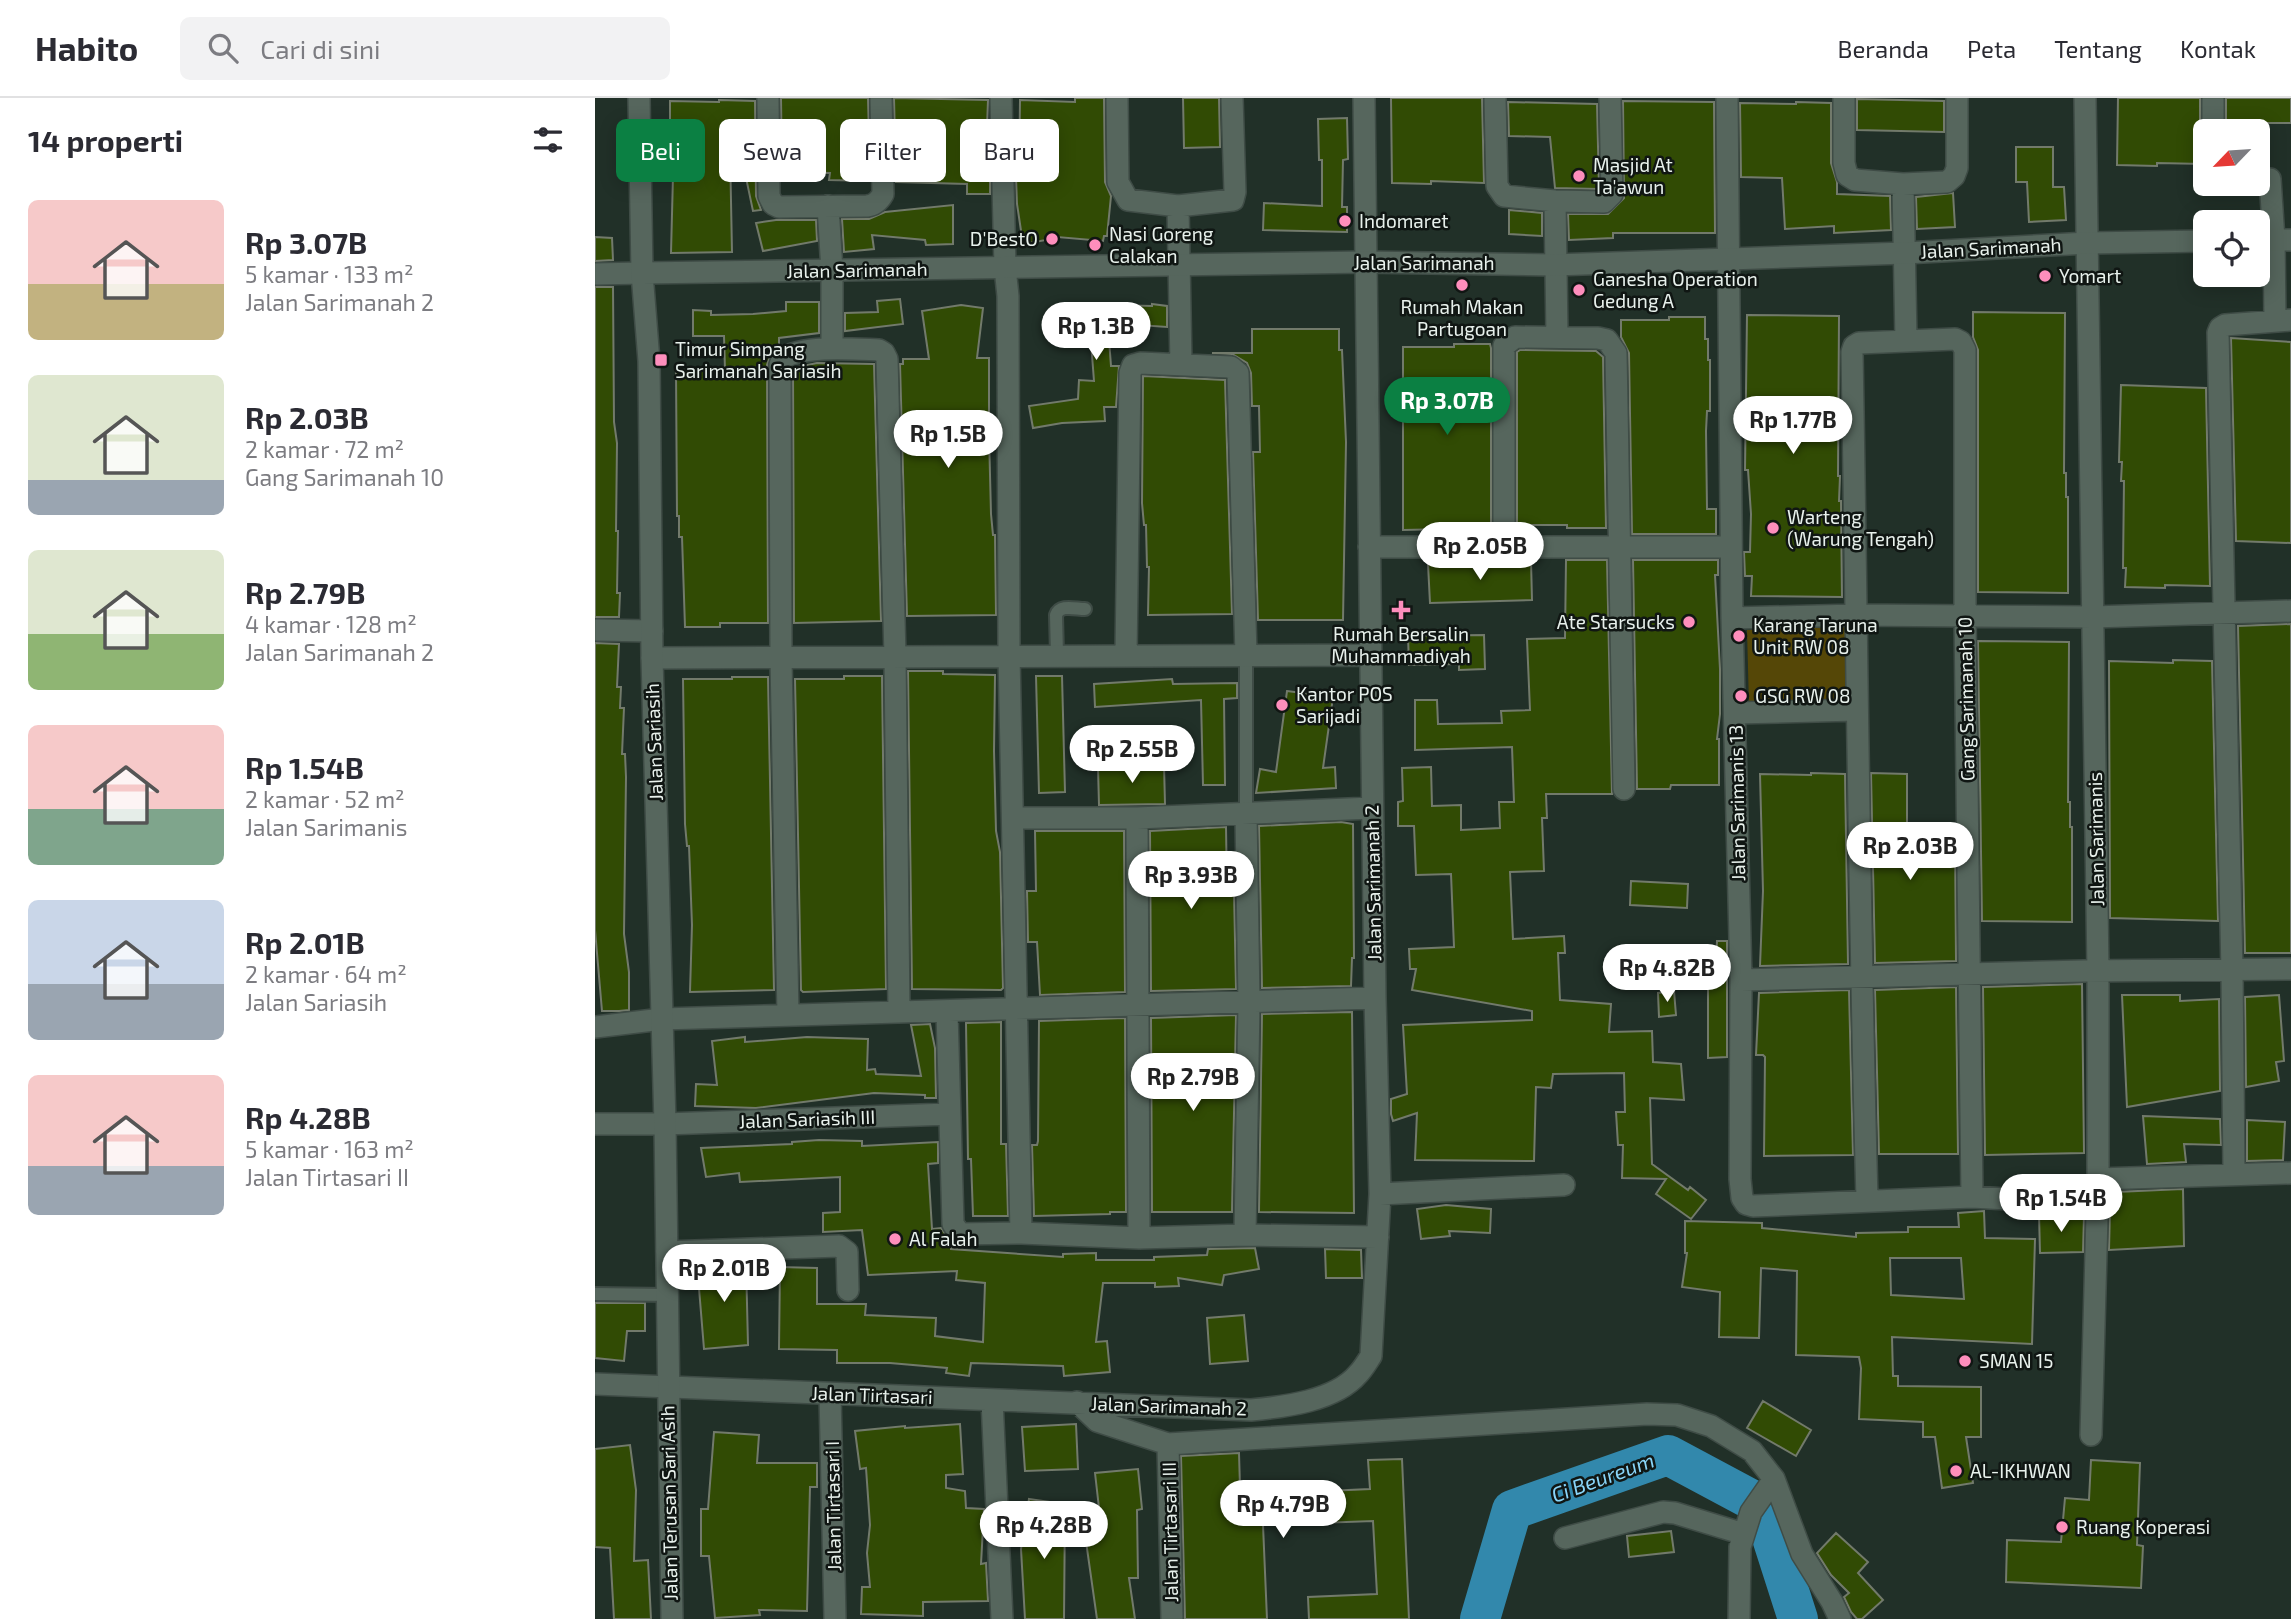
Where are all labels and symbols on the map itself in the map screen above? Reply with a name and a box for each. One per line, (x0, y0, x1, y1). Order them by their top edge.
north arrow (2193, 119, 2270, 196)
place label: Masjid At Ta'awun (1593, 153, 1673, 198)
marker: Masjid At Ta'awun (1571, 168, 1587, 184)
place label: Indomaret (1359, 209, 1449, 232)
marker: Indomaret (1337, 213, 1353, 229)
place label: Nasi Goreng Calakan (1109, 222, 1214, 267)
place label: D'BestO (970, 227, 1038, 250)
marker: D'BestO (1044, 231, 1060, 247)
street label: Jalan Sarimanah (1920, 232, 2062, 263)
marker: Nasi Goreng Calakan (1087, 237, 1103, 253)
street label: Jalan Sarimanah (1353, 251, 1495, 274)
street label: Jalan Sarimanah (786, 257, 928, 282)
place label: Yomart (2059, 264, 2121, 287)
place label: Ganesha Operation Gedung A (1593, 267, 1758, 312)
marker: Yomart (2037, 268, 2053, 284)
marker: Rumah Makan Partugoan (1454, 277, 1470, 293)
marker: Ganesha Operation Gedung A (1571, 282, 1587, 298)
place label: Rumah Makan Partugoan (1400, 295, 1524, 340)
pin: Rp 1.3B (1031, 302, 1161, 362)
place label: Timur Simpang Sarimanah Sariasih (675, 337, 842, 382)
marker: Timur Simpang Sarimanah Sariasih (653, 352, 669, 368)
pin: Rp 3.07B (1375, 378, 1519, 437)
pin: Rp 1.77B (1721, 396, 1865, 456)
pin: Rp 1.5B (883, 410, 1013, 470)
place label: Warteng (Warung Tengah) (1787, 505, 1934, 550)
marker: Warteng (Warung Tengah) (1765, 520, 1781, 536)
pin: Rp 2.05B (1408, 522, 1552, 582)
marker: Rumah Bersalin Muhammadiyah (1391, 600, 1411, 620)
place label: Ate Starsucks (1557, 610, 1675, 633)
place label: Karang Taruna Unit RW 08 (1753, 613, 1878, 658)
marker: Ate Starsucks (1681, 614, 1697, 630)
street label: Gang Sarimanah 10 (1953, 617, 1978, 781)
place label: Rumah Bersalin Muhammadiyah (1331, 622, 1471, 667)
marker: Karang Taruna Unit RW 08 (1731, 628, 1747, 644)
place label: Kantor POS Sarijadi (1296, 682, 1393, 727)
street label: Jalan Sariasih (640, 683, 667, 801)
place label: GSG RW 08 (1755, 684, 1850, 707)
marker: GSG RW 08 (1733, 688, 1749, 704)
marker: Kantor POS Sarijadi (1274, 697, 1290, 713)
street label: Jalan Sarimanis 13 (1724, 725, 1749, 881)
pin: Rp 2.55B (1060, 726, 1204, 785)
street label: Jalan Sarimanis (2083, 772, 2108, 906)
street label: Jalan Sarimanah 2 (1360, 805, 1385, 961)
pin: Rp 2.03B (1838, 822, 1982, 882)
pin: Rp 3.93B (1119, 852, 1263, 911)
pin: Rp 4.82B (1595, 944, 1739, 1004)
pin: Rp 2.79B (1121, 1054, 1265, 1113)
street label: Jalan Sariasih III (738, 1105, 876, 1132)
pin: Rp 1.54B (1989, 1174, 2133, 1234)
place label: Al Falah (909, 1227, 978, 1250)
marker: Al Falah (887, 1231, 903, 1247)
pin: Rp 2.01B (652, 1244, 796, 1304)
place label: SMAN 15 (1979, 1349, 2054, 1372)
marker: SMAN 15 (1957, 1353, 1973, 1369)
street label: Jalan Tirtasari (811, 1381, 933, 1408)
street label: Jalan Sarimanah 2 (1091, 1391, 1247, 1420)
street label: Jalan Terusan Sari Asih (655, 1405, 682, 1601)
street label: Jalan Tirtasari I (820, 1441, 845, 1571)
water label: Ci Beureum (1548, 1446, 1657, 1507)
place label: AL-IKHWAN (1970, 1459, 2071, 1482)
street label: Jalan Tirtasari III (1157, 1462, 1182, 1602)
marker: AL-IKHWAN (1948, 1463, 1964, 1479)
pin: Rp 4.79B (1211, 1480, 1355, 1540)
pin: Rp 4.28B (972, 1502, 1116, 1561)
place label: Ruang Koperasi (2076, 1515, 2210, 1538)
marker: Ruang Koperasi (2054, 1519, 2070, 1535)

